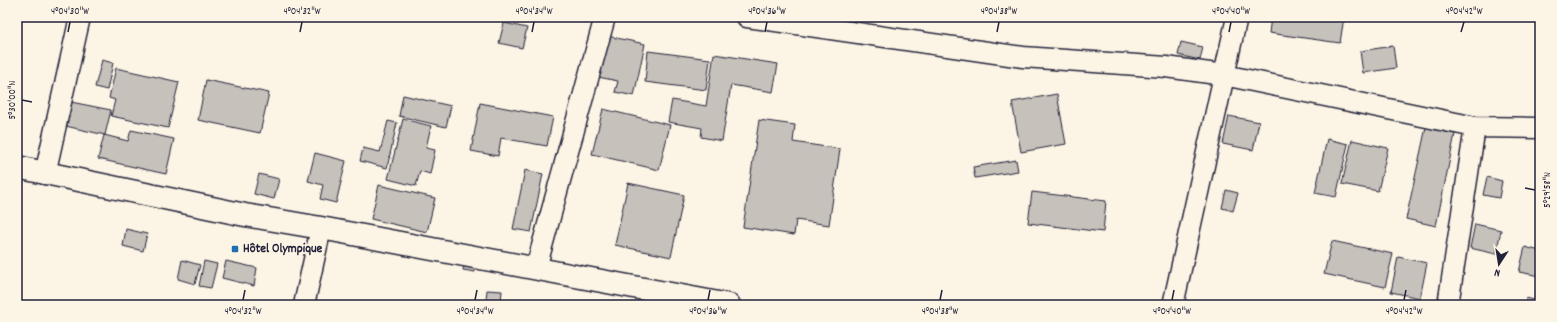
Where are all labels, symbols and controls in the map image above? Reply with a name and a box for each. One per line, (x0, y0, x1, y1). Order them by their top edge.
text: 4°04'30"W (51, 5, 89, 19)
text: 4°04'32"W (283, 5, 321, 19)
text: 4°04'34"W (516, 5, 553, 19)
text: 4°04'36"W (748, 5, 786, 19)
text: 4°04'38"W (981, 5, 1018, 19)
text: 4°04'40"W (1212, 5, 1250, 19)
text: 4°04'42"W (1446, 5, 1483, 19)
text: 5°30'00"N (6, 80, 20, 120)
text: 5°29'58"N (1541, 172, 1555, 208)
place label: Hôtel Olympique (243, 240, 323, 259)
marker: Hôtel Olympique (230, 244, 240, 254)
north arrow (1479, 244, 1519, 284)
text: N (1492, 263, 1502, 280)
text: 4°04'32"W (224, 305, 262, 319)
text: 4°04'34"W (457, 305, 494, 319)
text: 4°04'36"W (689, 305, 727, 319)
text: 4°04'38"W (922, 305, 959, 319)
text: 4°04'40"W (1153, 305, 1191, 319)
text: 4°04'42"W (1386, 305, 1423, 319)

